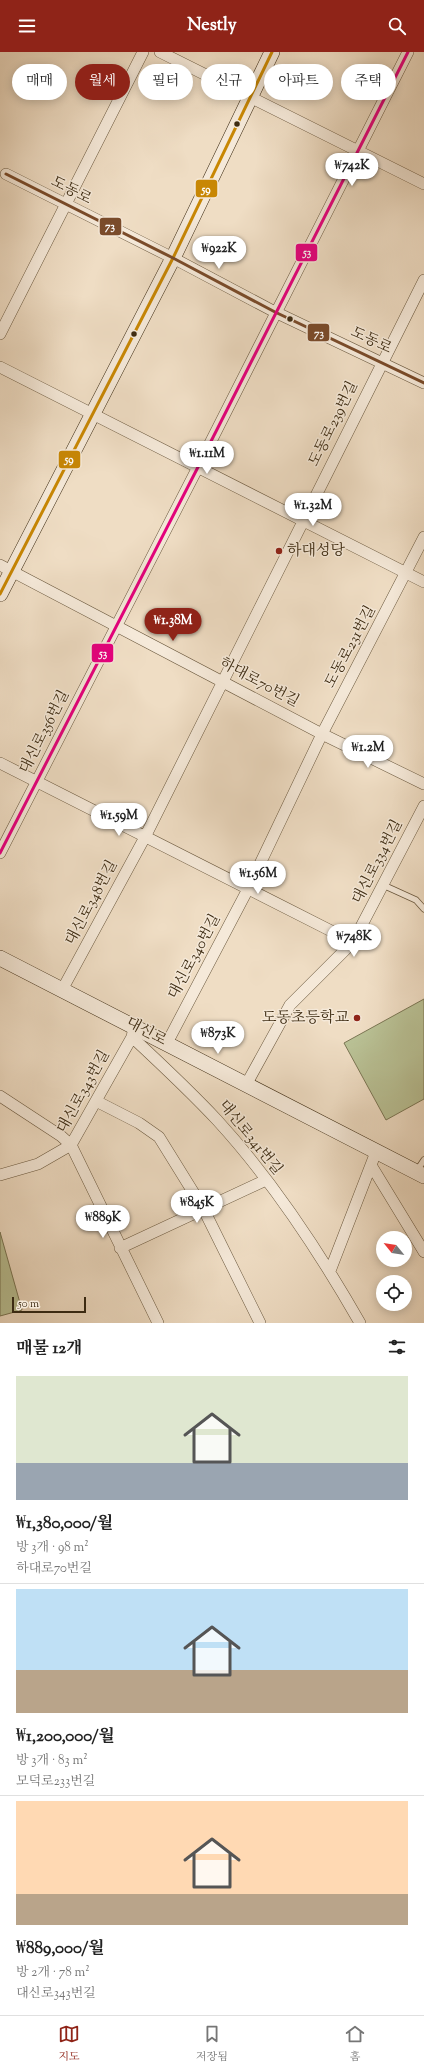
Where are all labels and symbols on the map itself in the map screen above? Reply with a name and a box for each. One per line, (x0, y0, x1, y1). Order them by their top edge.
unlabelled marker (232, 119, 242, 129)
pin: ₩742K (324, 153, 380, 187)
street label: 도동로 (47, 172, 96, 210)
line badge: 59 (195, 179, 218, 198)
text: 59 (200, 182, 211, 198)
line badge: 73 (99, 217, 122, 236)
text: 73 (105, 219, 116, 235)
pin: ₩922K (191, 236, 247, 270)
line badge: 53 (295, 243, 318, 262)
text: 53 (302, 245, 312, 261)
unlabelled marker (285, 314, 295, 324)
street label: 도동로 (347, 322, 396, 360)
line badge: 73 (307, 323, 330, 342)
text: 73 (314, 326, 325, 342)
unlabelled marker (129, 329, 139, 339)
street label: 도동로239번길 (304, 378, 364, 470)
pin: ₩1.11M (174, 441, 240, 475)
line badge: 59 (58, 450, 81, 469)
text: 59 (63, 452, 74, 468)
pin: ₩1.32M (280, 493, 346, 527)
place label: 하대성당 (287, 541, 345, 562)
marker: 하대성당 (274, 546, 284, 556)
street label: 도동로231번길 (320, 602, 382, 692)
pin: ₩1.38M (140, 608, 206, 642)
line badge: 53 (91, 643, 114, 663)
text: 53 (98, 646, 108, 662)
street label: 하대로70번길 (215, 653, 303, 713)
street label: 대신로356번길 (15, 687, 75, 777)
pin: ₩1.2M (340, 735, 396, 769)
pin: ₩1.59M (86, 803, 152, 837)
street label: 대신로334번길 (348, 816, 408, 908)
street label: 대신로348번길 (61, 857, 123, 949)
pin: ₩1.56M (225, 861, 291, 895)
street label: 대신로340번길 (164, 911, 226, 1003)
pin: ₩748K (326, 924, 382, 958)
place label: 도동초등학교 (262, 1008, 349, 1029)
street label: 대신로 (122, 1013, 171, 1052)
marker: 도동초등학교 (352, 1013, 362, 1023)
pin: ₩873K (190, 1021, 246, 1055)
street label: 대신로343번길 (52, 1047, 116, 1137)
street label: 대신로341번길 (213, 1096, 287, 1180)
pin: ₩845K (169, 1190, 225, 1224)
pin: ₩889K (75, 1205, 131, 1239)
north arrow (376, 1231, 412, 1267)
scale bar (12, 1295, 86, 1314)

